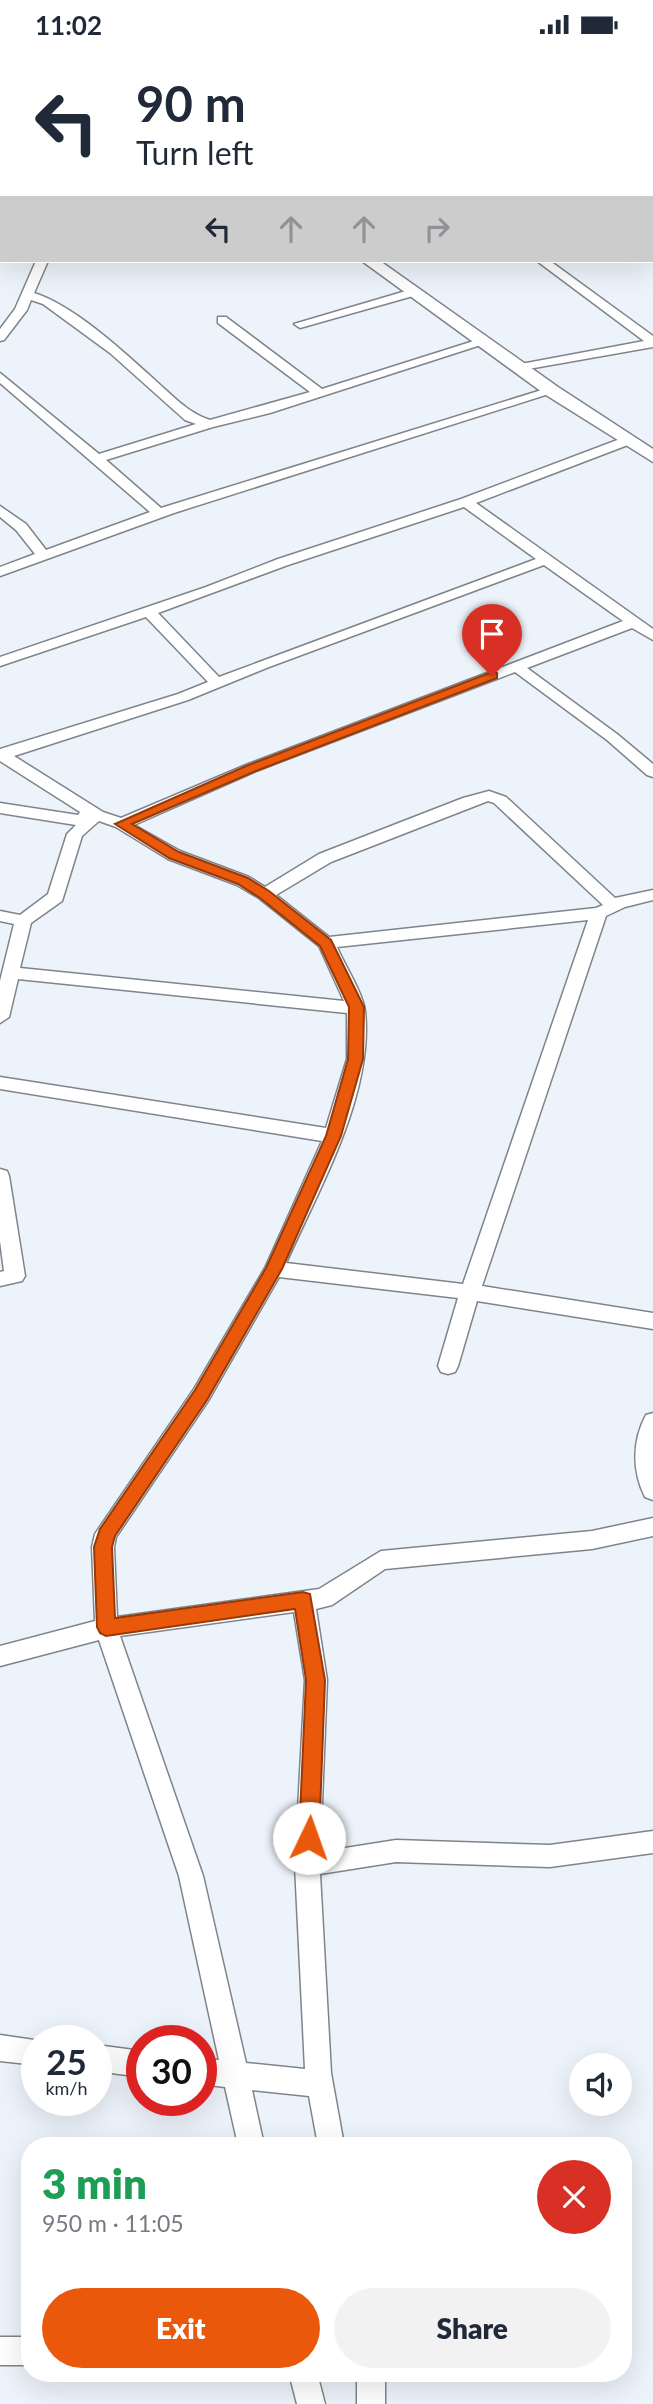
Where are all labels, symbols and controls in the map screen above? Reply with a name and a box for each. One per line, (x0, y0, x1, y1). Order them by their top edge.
text: 11:02 (35, 9, 102, 41)
text: 90 m (136, 74, 246, 132)
icon: left (21, 77, 112, 168)
text: Turn left (136, 133, 253, 172)
icon: left (199, 210, 237, 248)
icon: ahead (272, 210, 310, 248)
icon: ahead (345, 210, 383, 248)
icon: right (418, 210, 456, 248)
pin (462, 604, 522, 676)
icon: arrive (473, 615, 511, 653)
position arrow (272, 1801, 346, 1875)
speed limit sign: 30 (126, 2025, 217, 2116)
text: 25 (46, 2040, 87, 2082)
map controls (569, 2053, 632, 2116)
button: sound (569, 2053, 632, 2116)
text: km/h (45, 2077, 88, 2099)
text: 3 min (42, 2158, 147, 2208)
button: close (537, 2160, 611, 2234)
text: 950 m · 11:05 (42, 2209, 184, 2237)
button: Exit (42, 2288, 320, 2368)
button: Share (334, 2288, 611, 2368)

